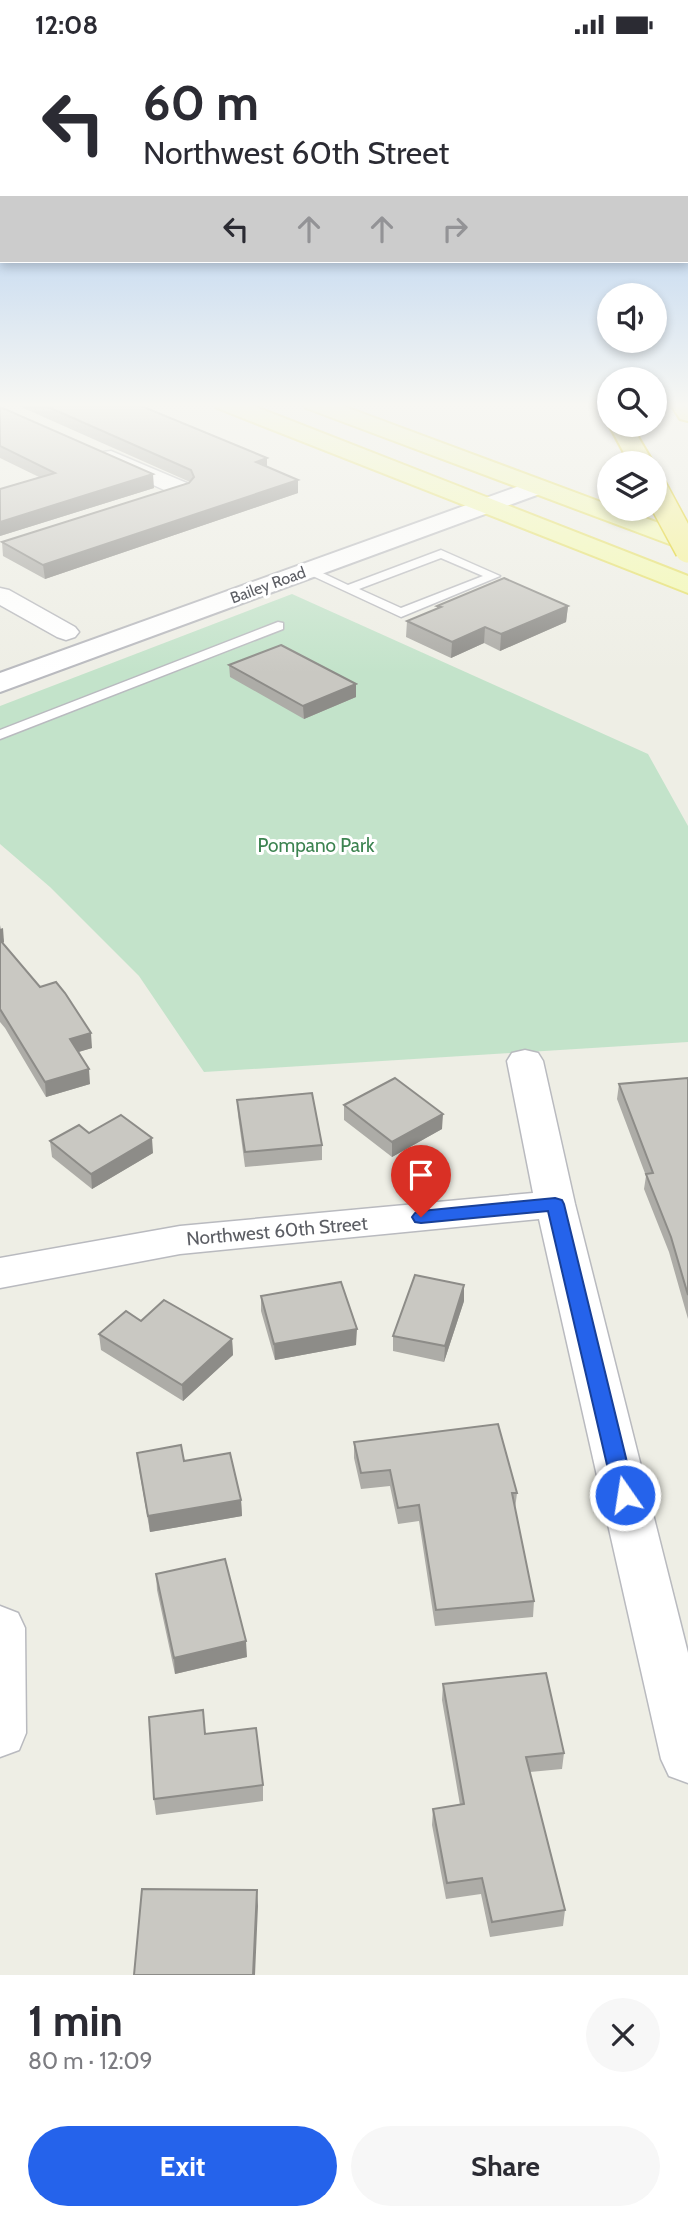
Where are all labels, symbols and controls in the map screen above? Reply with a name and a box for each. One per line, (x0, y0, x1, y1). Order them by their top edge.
text: 12:08 (35, 9, 98, 41)
text: 60 m (143, 73, 259, 132)
icon: left (28, 77, 119, 168)
text: Northwest 60th Street (143, 133, 449, 172)
icon: left (217, 210, 255, 248)
icon: ahead (290, 210, 328, 248)
icon: ahead (363, 210, 401, 248)
icon: right (436, 210, 474, 248)
map controls (597, 283, 667, 521)
button: sound (597, 283, 667, 353)
button: search (597, 367, 667, 437)
button: layers (597, 451, 667, 521)
street label: Bailey Road (228, 563, 308, 607)
park label: Pompano Park (257, 834, 375, 857)
pin (391, 1145, 451, 1217)
icon: arrive (402, 1156, 440, 1194)
street label: Northwest 60th Street (185, 1212, 369, 1250)
position arrow (588, 1458, 662, 1532)
text: 1 min (28, 1995, 123, 2047)
button: close (586, 1998, 660, 2072)
text: 80 m · 12:09 (28, 2047, 153, 2075)
button: Exit (28, 2126, 337, 2206)
button: Share (351, 2126, 660, 2206)

